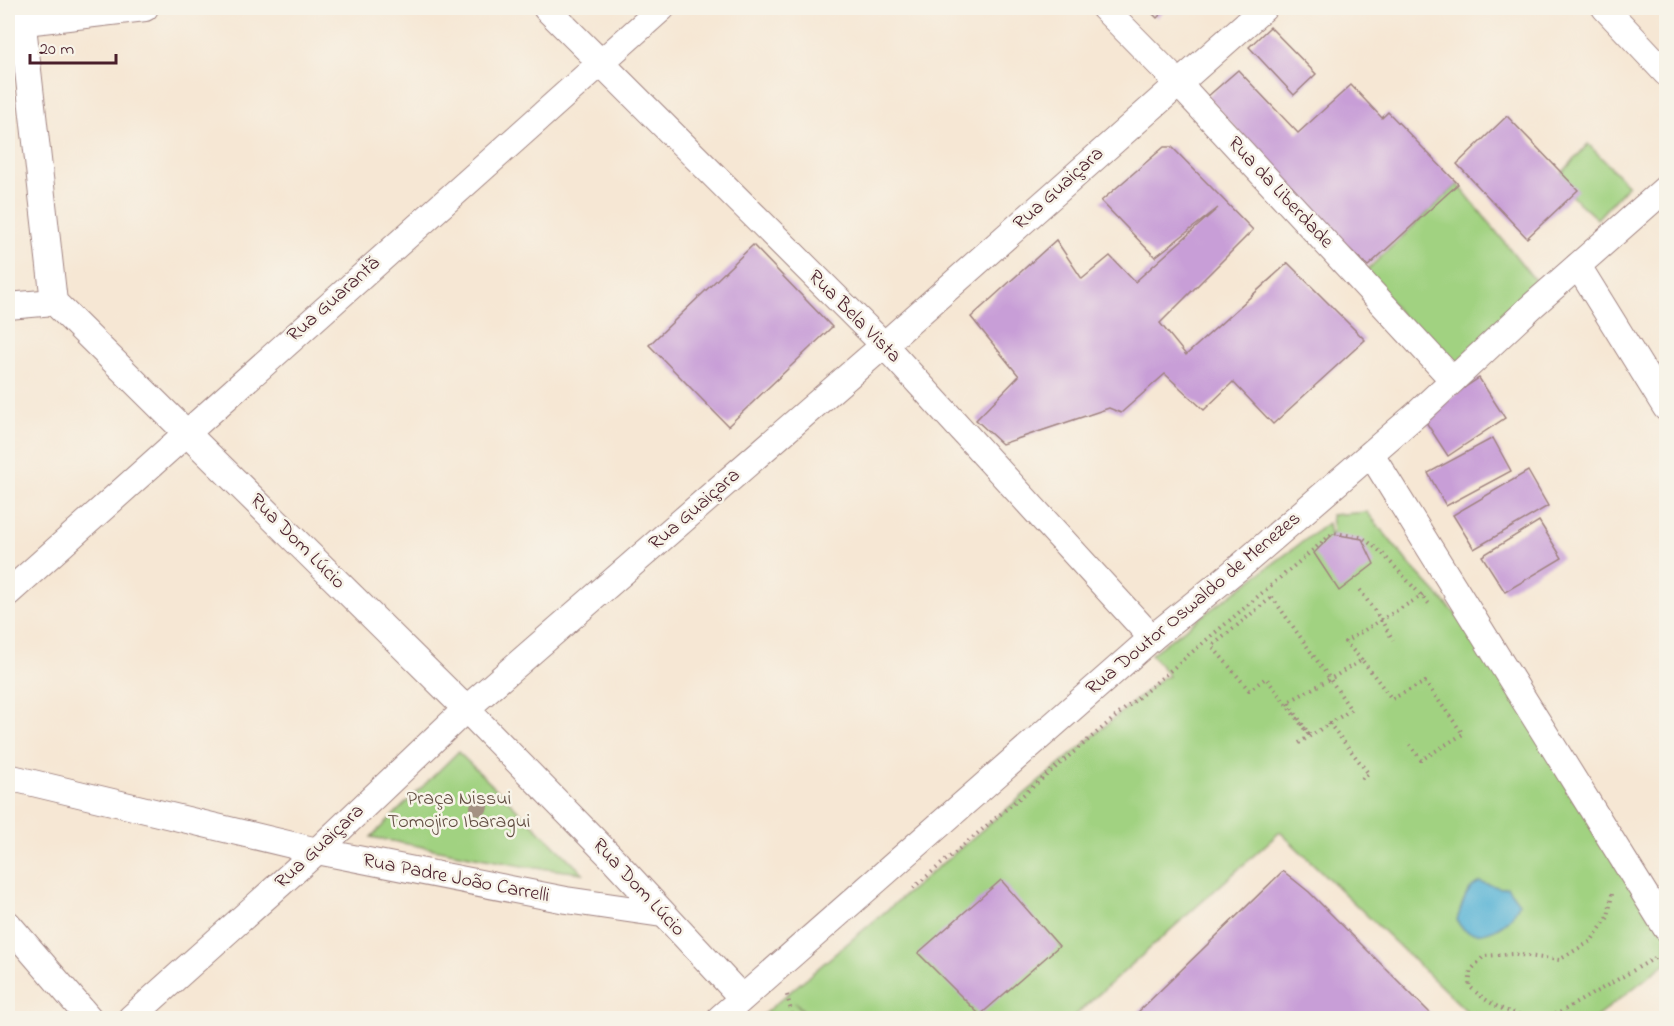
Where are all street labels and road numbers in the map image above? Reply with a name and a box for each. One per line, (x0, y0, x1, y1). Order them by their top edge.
street label: Rua da Liberdade (1220, 130, 1340, 256)
street label: Rua Guaiçara (1007, 140, 1111, 238)
street label: Rua Guarantã (281, 250, 387, 350)
street label: Rua Bela Vista (801, 264, 907, 370)
street label: Rua Guaiçara (643, 462, 747, 558)
street label: Rua Dom Lúcio (242, 487, 352, 597)
street label: Rua Doutor Oswaldo de Menezes (1080, 505, 1308, 703)
street label: Rua Guaiçara (269, 798, 371, 896)
street label: Rua Dom Lúcio (585, 832, 691, 944)
street label: Rua Padre João Carrelli (360, 847, 552, 911)

